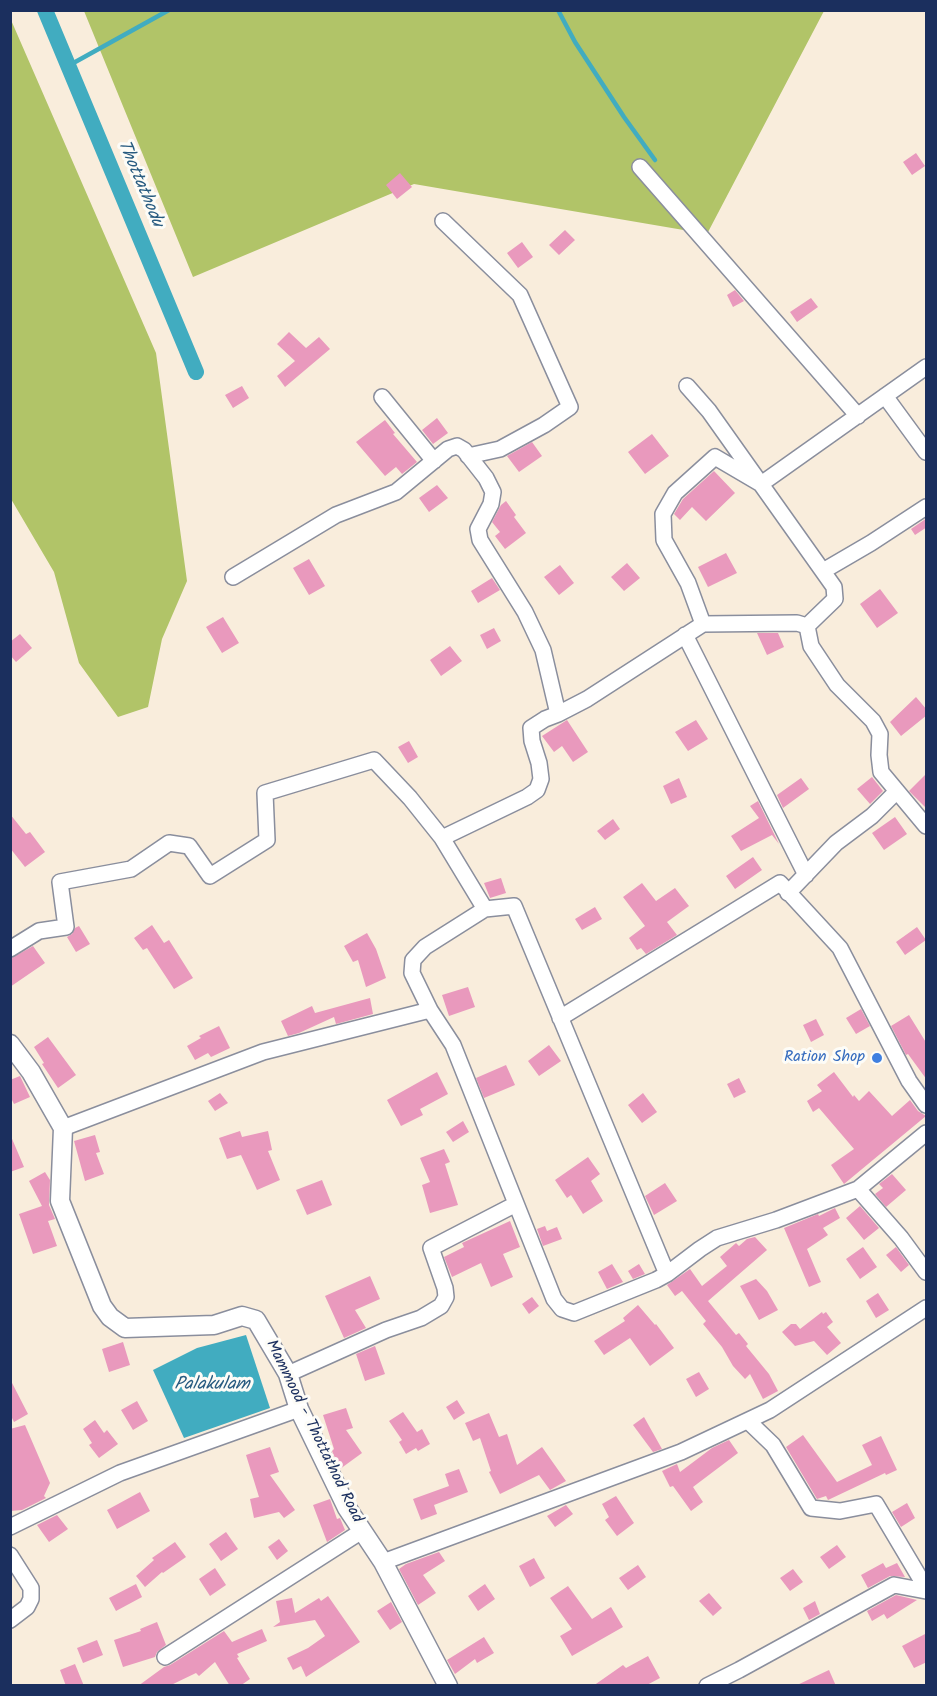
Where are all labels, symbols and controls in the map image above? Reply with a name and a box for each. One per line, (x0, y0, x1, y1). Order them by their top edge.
water label: Thottathodu (111, 137, 167, 231)
place label: Ration Shop (784, 1048, 865, 1068)
marker: Ration Shop (870, 1051, 884, 1065)
street label: Mammood - Thottathod Road (260, 1337, 366, 1527)
water label: Palakulam (174, 1375, 250, 1397)

